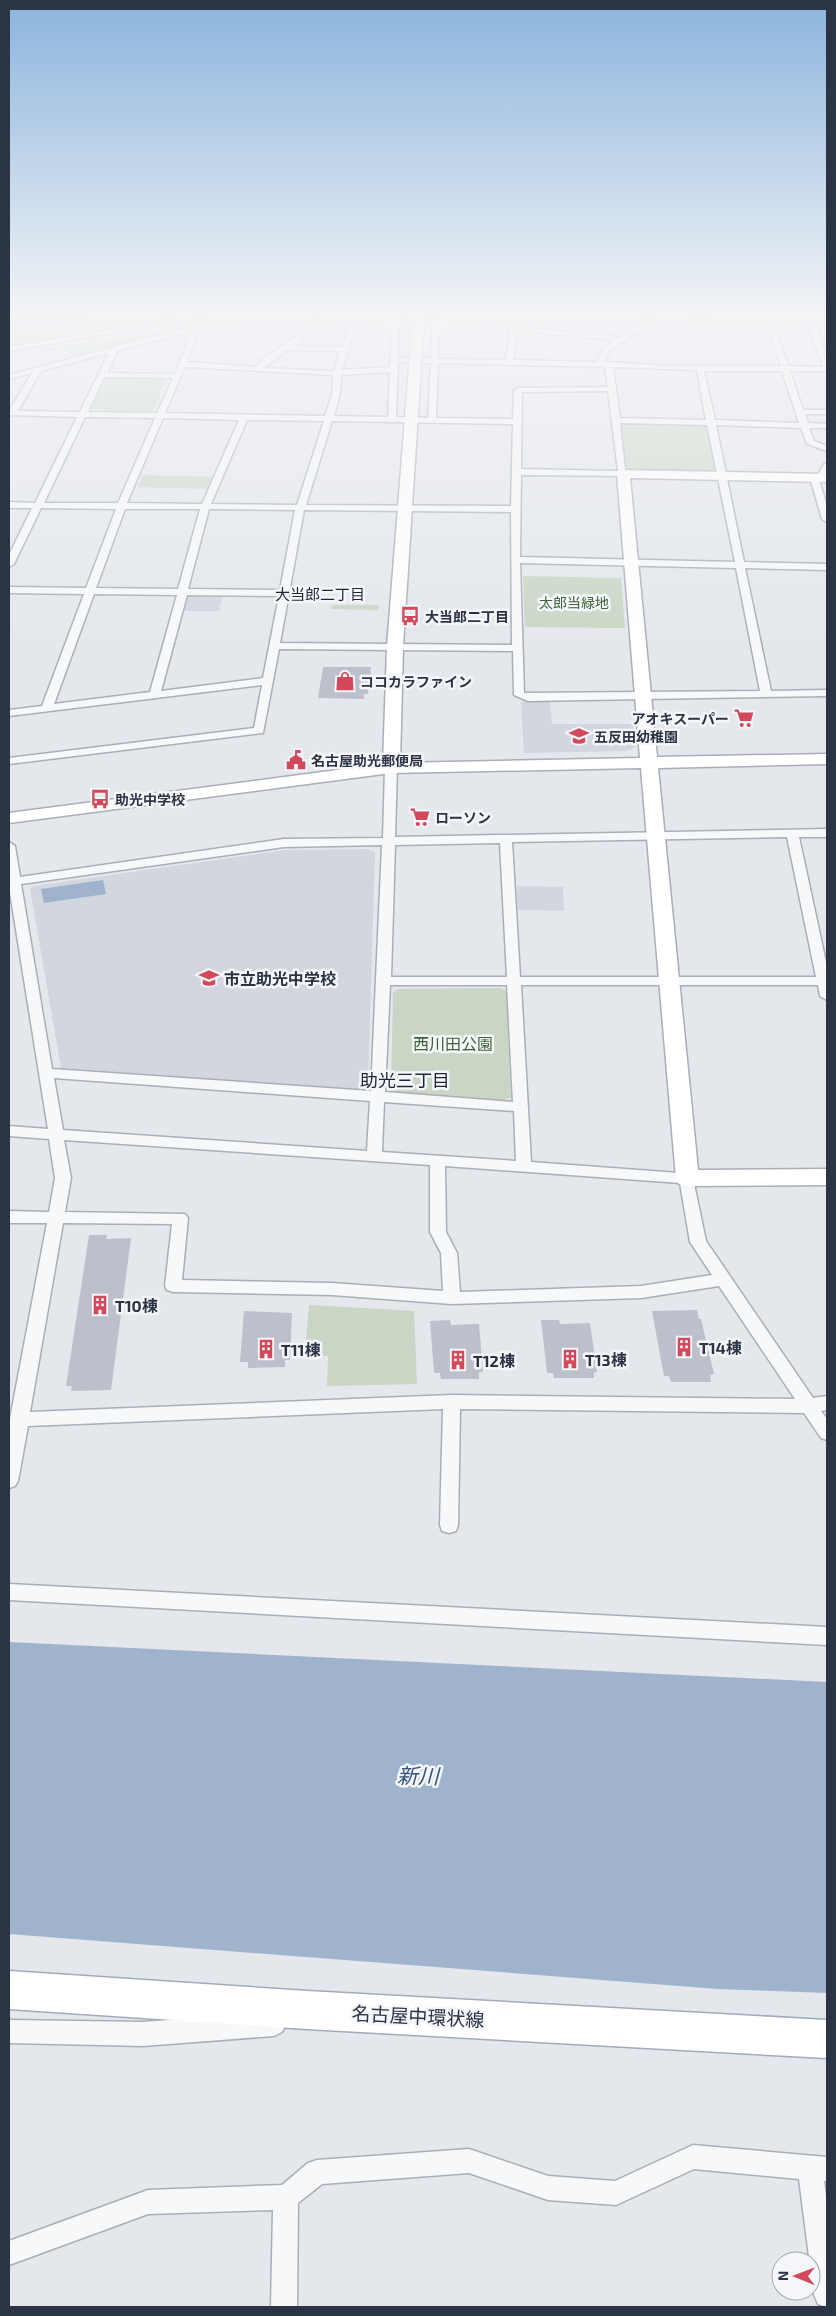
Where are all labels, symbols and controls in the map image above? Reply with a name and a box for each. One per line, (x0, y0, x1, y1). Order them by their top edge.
district label: 大当郎二丁目 (275, 585, 365, 603)
park label: 太郎当緑地 (539, 594, 609, 611)
bus stop icon: 大当郎二丁目 (399, 605, 421, 627)
place label: 大当郎二丁目 (425, 608, 509, 625)
shop icon: ココカラファイン (334, 670, 356, 692)
place label: ココカラファイン (360, 673, 472, 690)
supermarket icon: アオキスーパー (733, 707, 755, 729)
place label: アオキスーパー (632, 710, 729, 727)
school or university icon: 五反田幼稚園 (568, 725, 590, 747)
place label: 五反田幼稚園 (594, 728, 678, 745)
public building icon: 名古屋助光郵便局 (285, 749, 307, 771)
place label: 名古屋助光郵便局 (311, 752, 423, 769)
bus stop icon: 助光中学校 (89, 788, 111, 810)
place label: 助光中学校 (115, 791, 185, 808)
supermarket icon: ローソン (409, 806, 431, 828)
place label: ローソン (435, 809, 491, 826)
school or university icon: 市立助光中学校 (198, 967, 220, 989)
place label: 市立助光中学校 (224, 969, 336, 988)
park label: 西川田公園 (413, 1034, 493, 1053)
district label: 助光三丁目 (360, 1069, 450, 1091)
building icon: T10棟 (89, 1294, 111, 1316)
place label: T10棟 (115, 1296, 158, 1315)
building icon: T14棟 (673, 1336, 695, 1358)
building icon: T11棟 (255, 1338, 277, 1360)
place label: T14棟 (699, 1338, 742, 1357)
place label: T11棟 (281, 1340, 321, 1359)
building icon: T13棟 (559, 1348, 581, 1370)
building icon: T12棟 (447, 1349, 469, 1371)
place label: T13棟 (585, 1350, 627, 1369)
place label: T12棟 (473, 1351, 515, 1370)
water label: 新川 (397, 1762, 441, 1788)
street label: 名古屋中環状線 (351, 2001, 485, 2031)
north arrow (771, 2251, 821, 2301)
text: N (774, 2271, 791, 2281)

